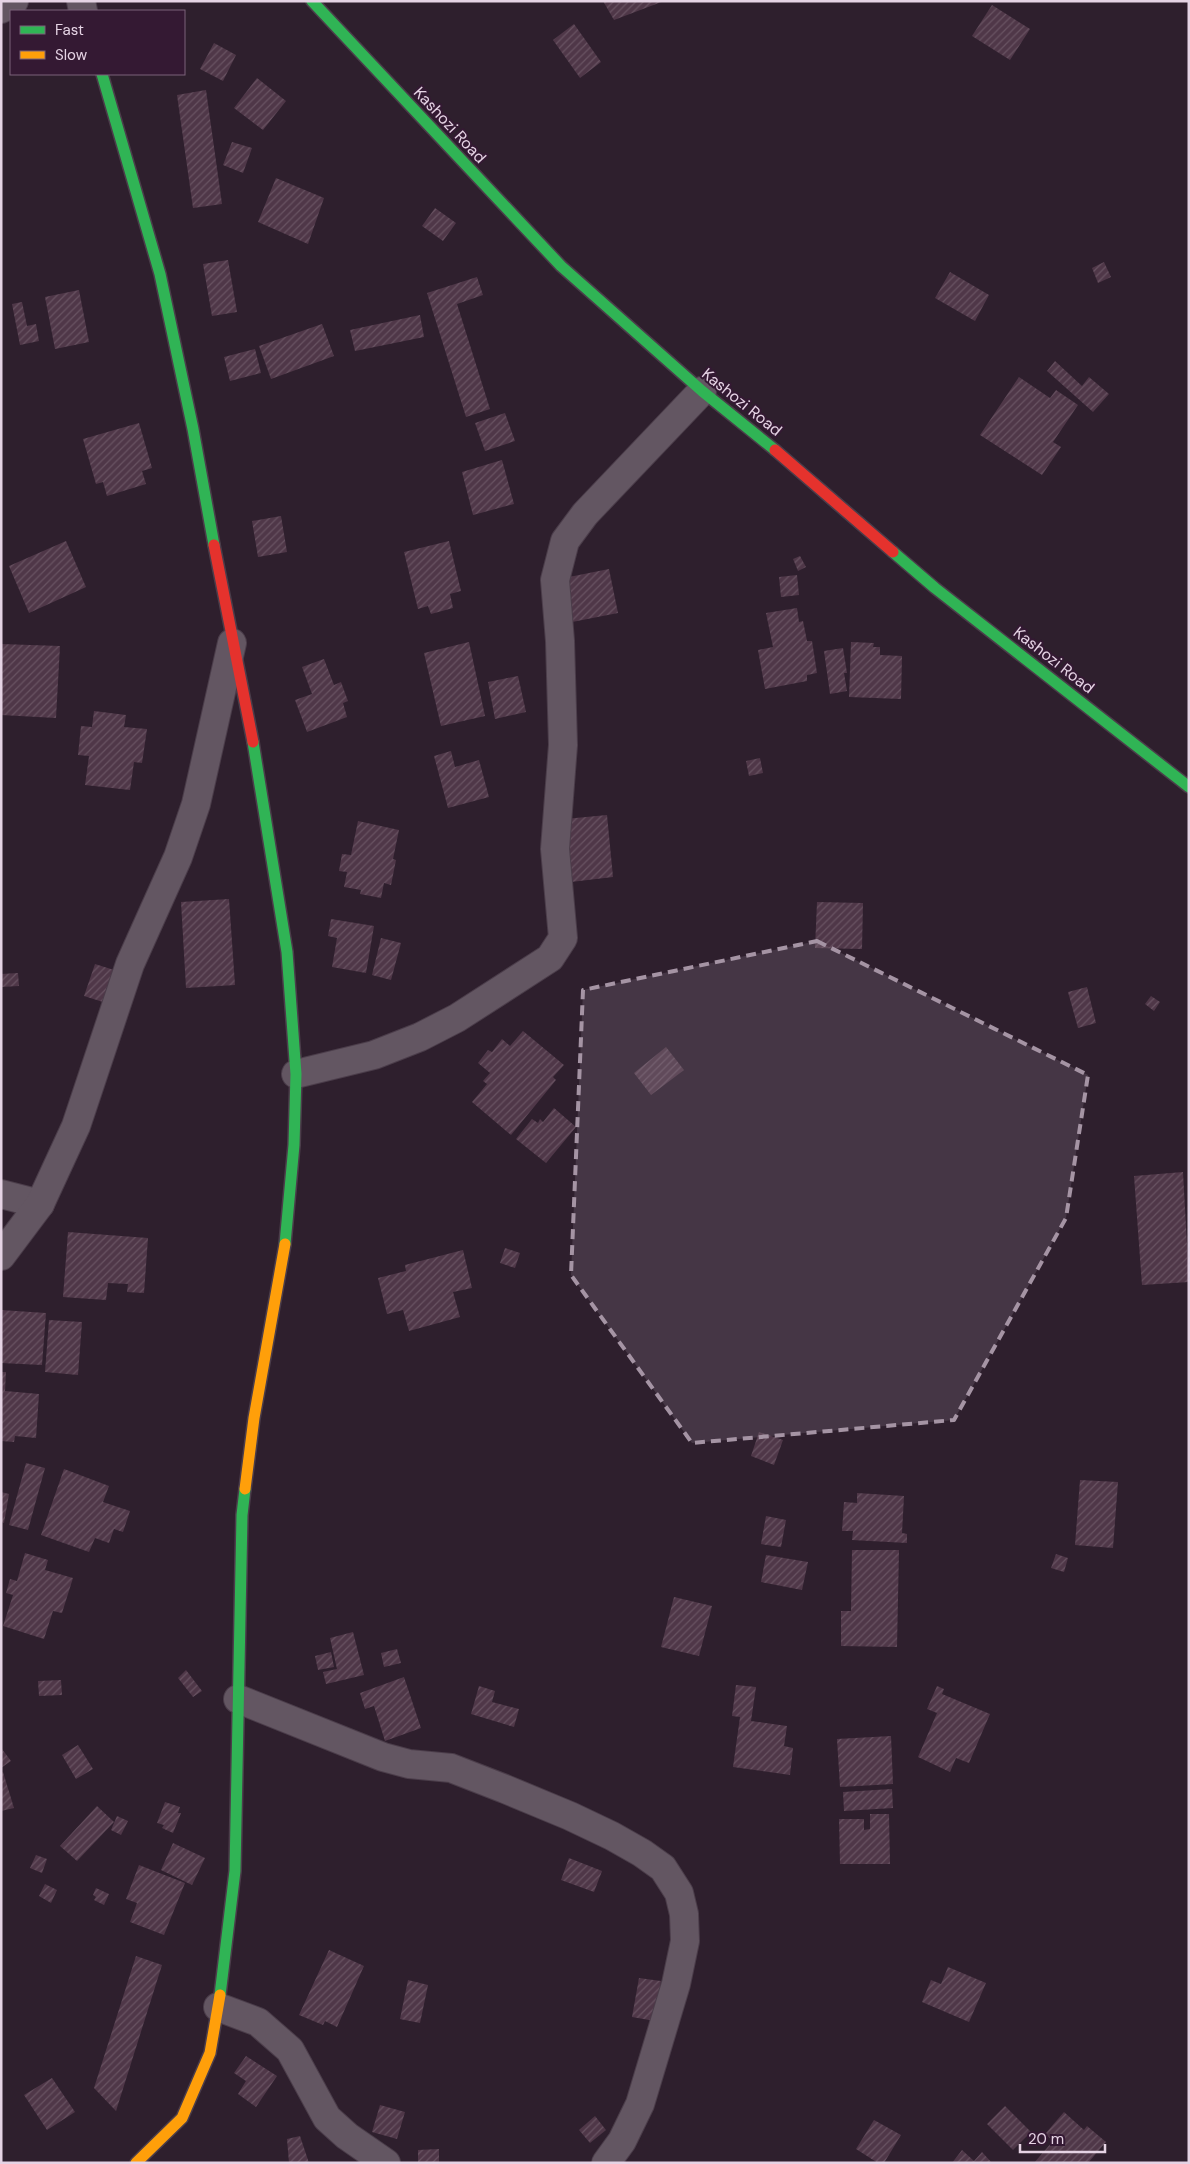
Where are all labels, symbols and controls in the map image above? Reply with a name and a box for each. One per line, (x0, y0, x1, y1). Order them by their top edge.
legend (10, 10, 185, 75)
text: Fast (55, 20, 84, 40)
text: Slow (55, 45, 88, 65)
street label: Kashozi Road (409, 82, 491, 168)
street label: Kashozi Road (698, 363, 786, 441)
street label: Kashozi Road (1009, 622, 1099, 698)
scale bar (1020, 2122, 1105, 2154)
text: 20 m (1028, 2129, 1064, 2149)

